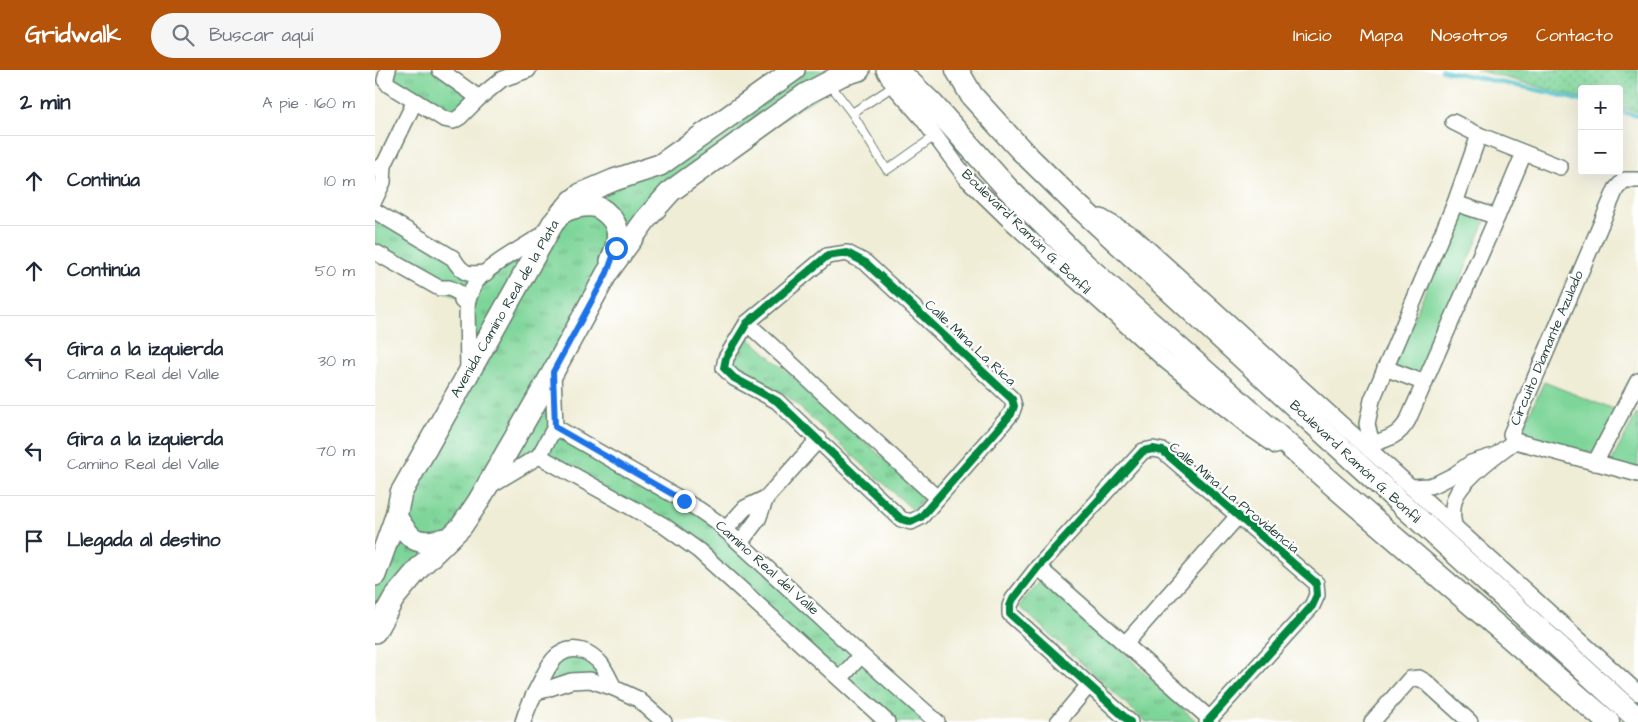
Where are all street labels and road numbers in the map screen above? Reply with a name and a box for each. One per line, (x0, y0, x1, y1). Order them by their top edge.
street label: Boulevard Ramón G. Bonfil (957, 165, 1095, 299)
street label: Avenida Camino Real de la Plata (446, 216, 564, 402)
street label: Circuito Diamante Azulado (1505, 267, 1589, 429)
street label: Calle Mina La Rica (920, 295, 1020, 391)
street label: Boulevard Ramón G. Bonfil (1285, 396, 1425, 528)
street label: Calle Mina La Providencia (1165, 438, 1303, 558)
street label: Camino Real del Valle (711, 516, 824, 620)

